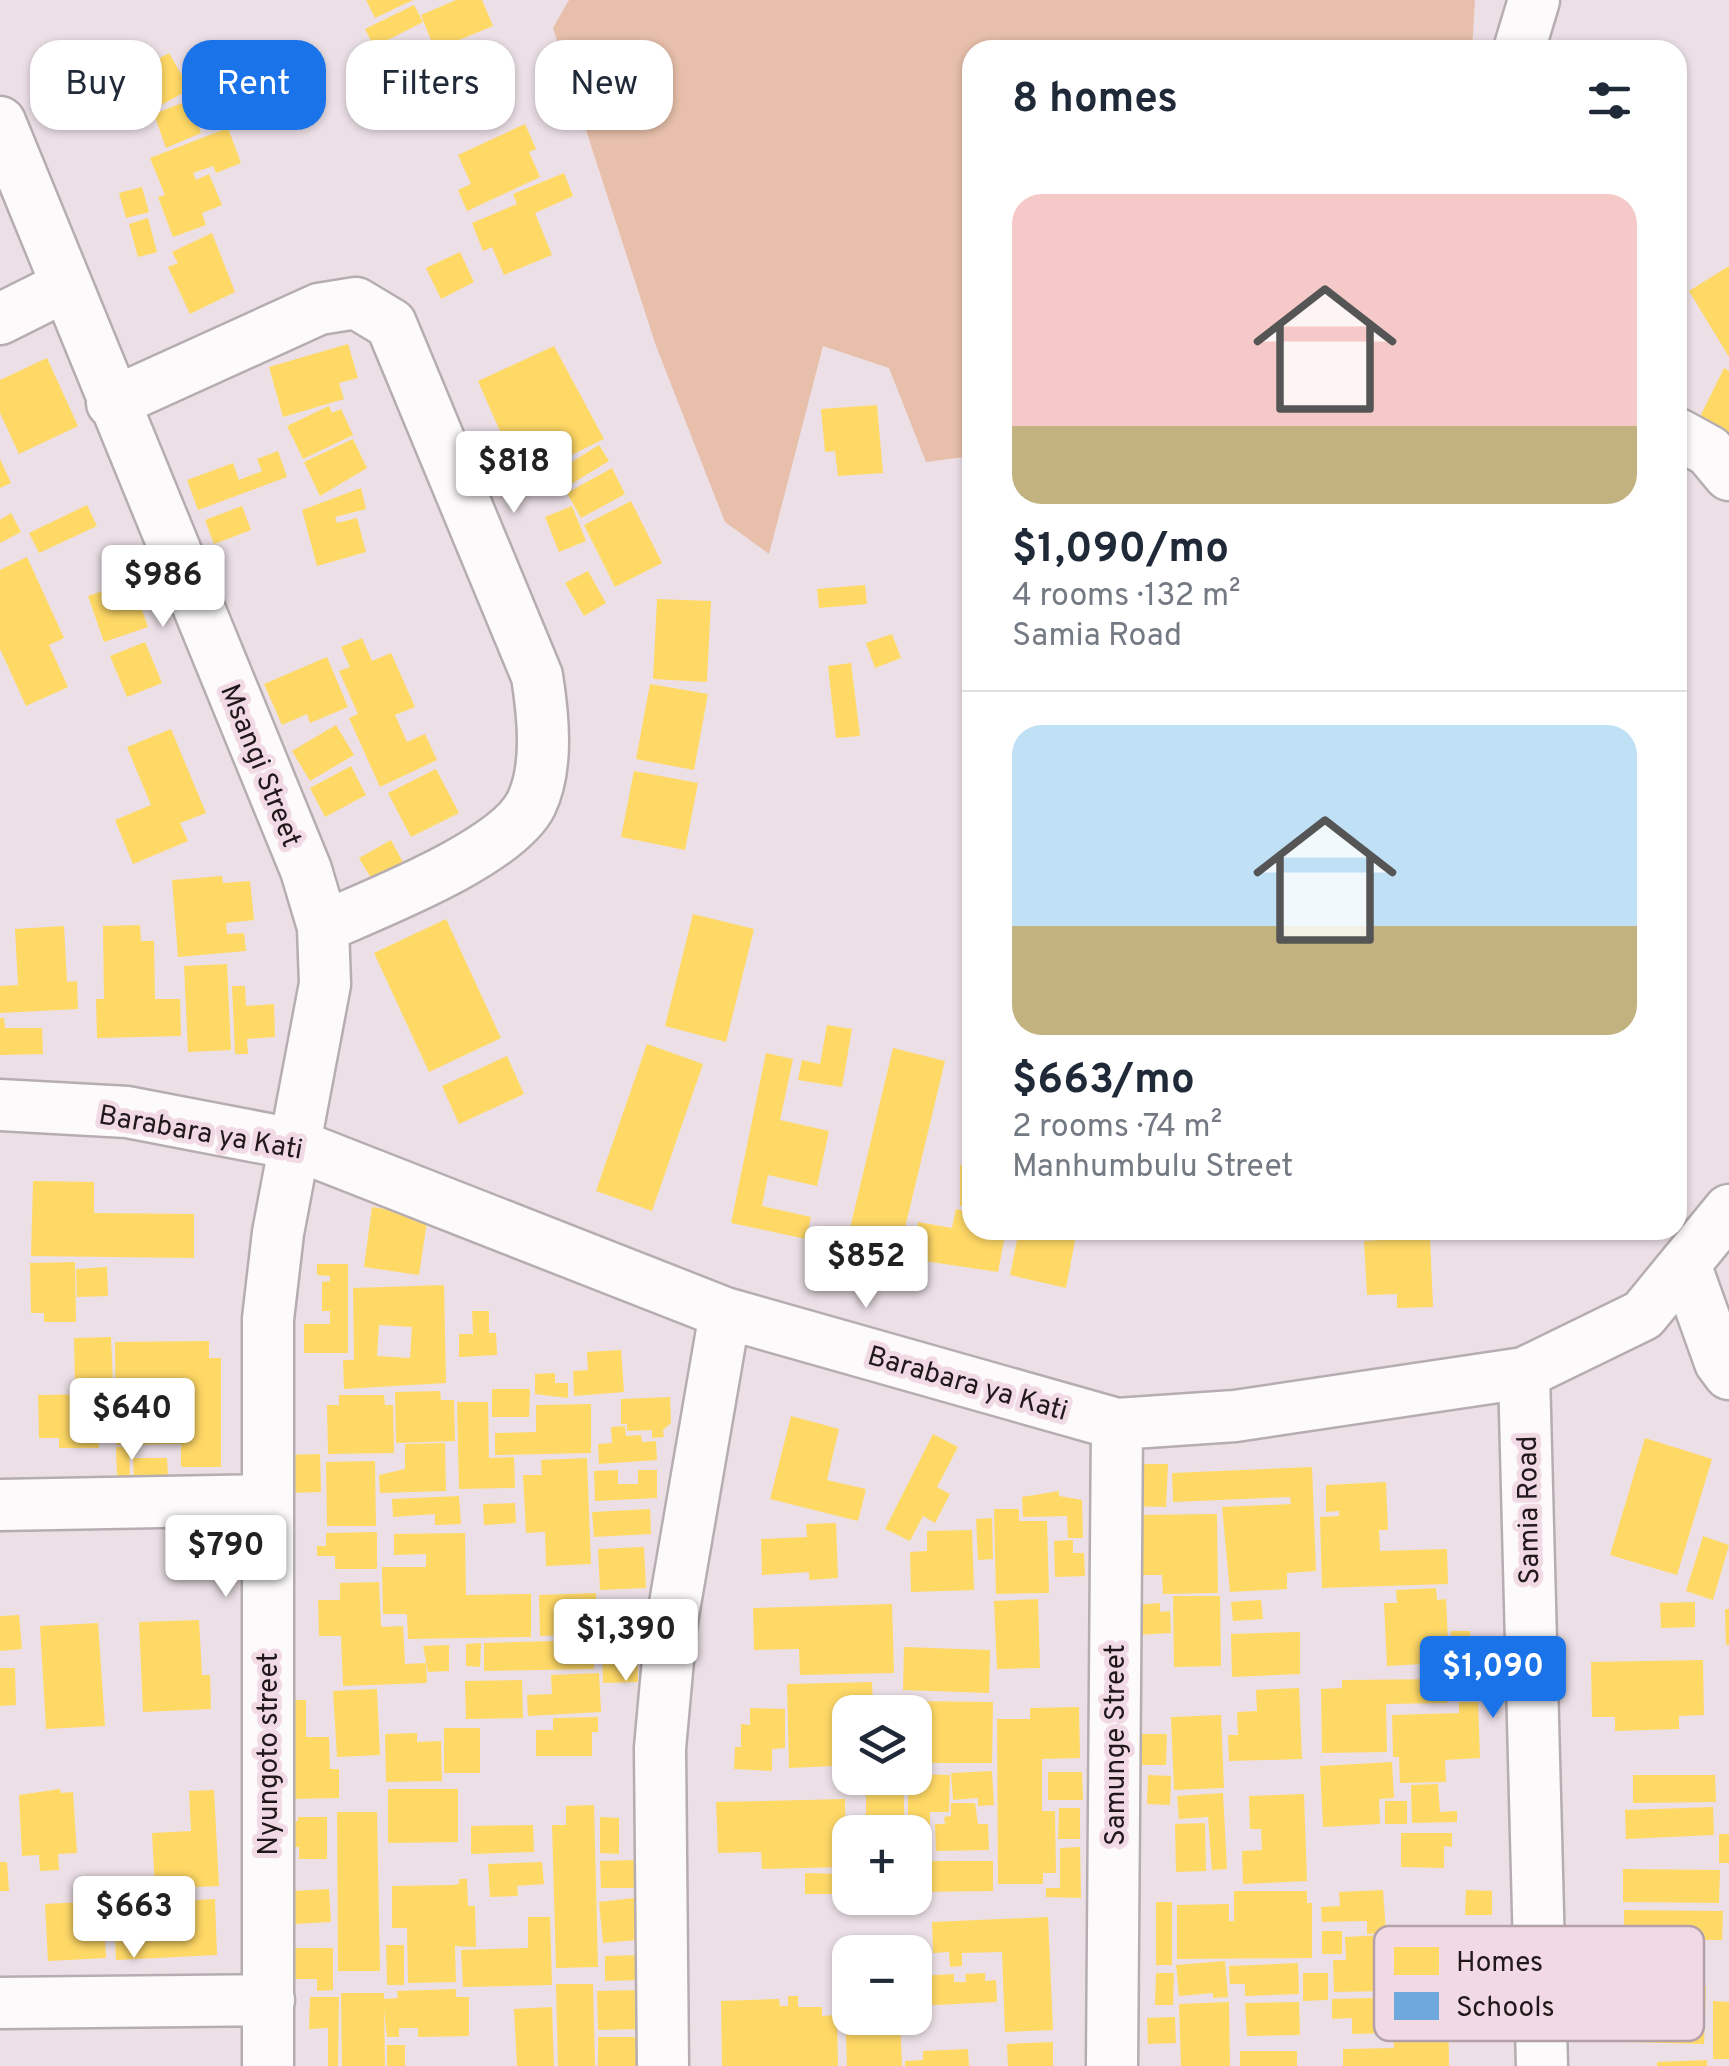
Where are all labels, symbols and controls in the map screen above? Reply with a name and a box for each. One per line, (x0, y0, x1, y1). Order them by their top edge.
chip: Buy (30, 40, 162, 130)
chip: Rent (182, 40, 326, 130)
chip: Filters (346, 40, 515, 130)
chip: New (535, 40, 673, 130)
icon: filters (1582, 73, 1637, 128)
text: 8 homes (1012, 74, 1178, 127)
icon: home (1235, 259, 1415, 439)
pin: $818 (455, 431, 573, 516)
text: $818 (478, 443, 550, 483)
text: $1,090/mo (1012, 524, 1229, 577)
pin: $986 (104, 545, 222, 630)
text: $986 (124, 557, 202, 597)
text: 4 rooms · 132 m² (1012, 577, 1241, 617)
text: Samia Road (1012, 617, 1182, 657)
street label: Msangi Street (210, 679, 308, 853)
icon: home (1235, 790, 1415, 970)
text: $663/mo (1012, 1055, 1195, 1108)
street label: Barabara ya Kati (96, 1098, 305, 1170)
text: 2 rooms · 74 m² (1012, 1108, 1222, 1148)
text: Manhumbulu Street (1012, 1148, 1293, 1188)
pin: $852 (807, 1226, 925, 1311)
text: $852 (827, 1238, 905, 1278)
street label: Barabara ya Kati (863, 1339, 1071, 1431)
pin: $640 (73, 1378, 191, 1463)
text: $640 (92, 1390, 172, 1430)
street label: Samia Road (1511, 1435, 1549, 1585)
pin: $790 (167, 1515, 285, 1600)
text: $790 (187, 1527, 265, 1567)
pin: $1,390 (545, 1599, 707, 1684)
text: $1,390 (576, 1611, 676, 1651)
pin: $1,090 (1412, 1636, 1574, 1721)
street label: Samunge Street (1099, 1644, 1135, 1846)
text: $1,090 (1442, 1648, 1544, 1688)
street label: Nyungoto street (252, 1652, 288, 1856)
map controls (832, 1695, 932, 2035)
button: layers (832, 1695, 932, 1795)
button: + (832, 1815, 932, 1915)
pin: $663 (75, 1876, 193, 1961)
text: $663 (95, 1888, 173, 1928)
legend (1374, 1926, 1704, 2041)
button: − (832, 1935, 932, 2035)
text: Homes (1456, 1946, 1543, 1982)
text: Schools (1456, 1991, 1555, 2027)

